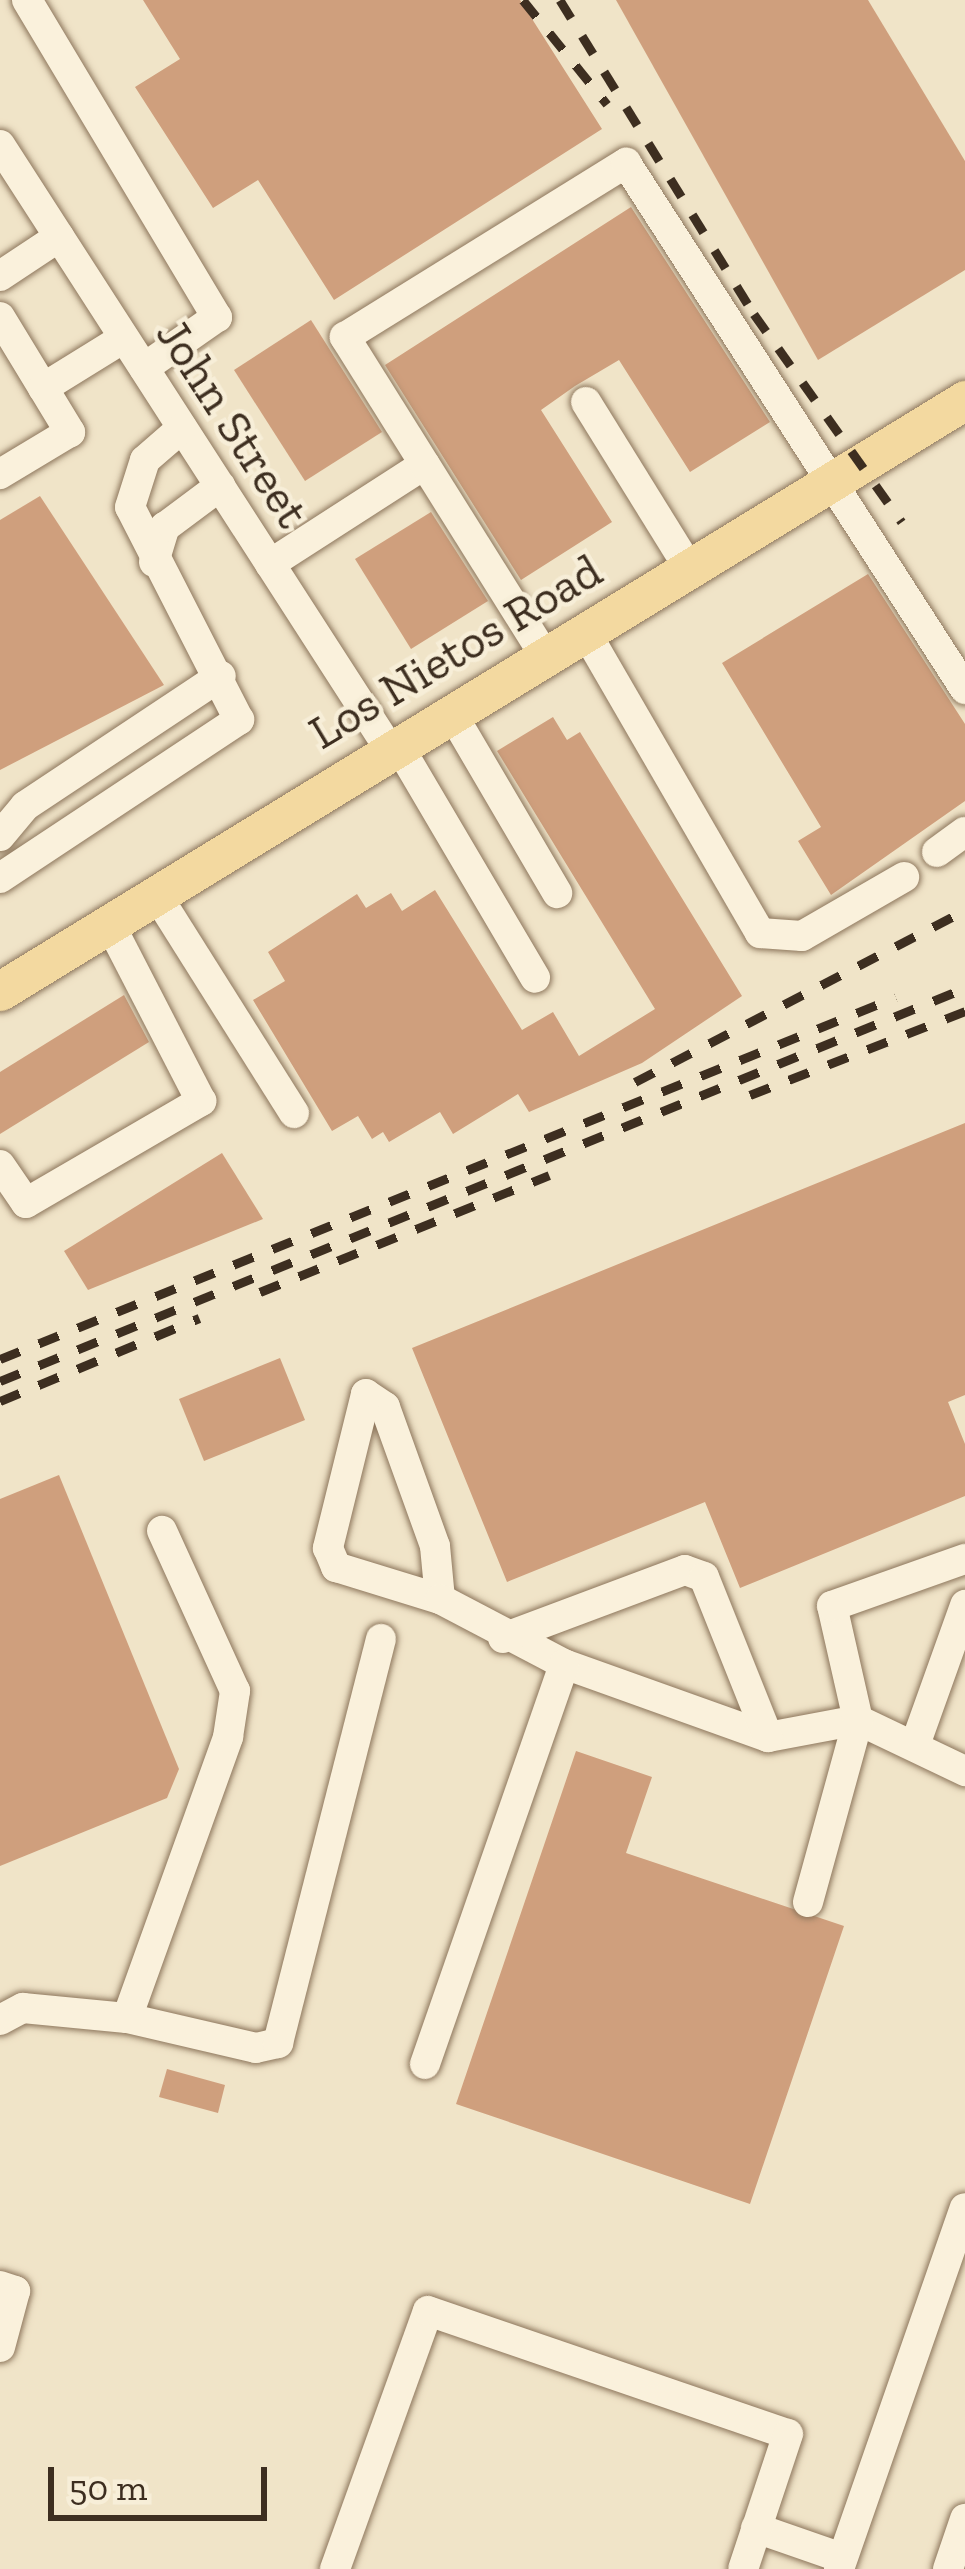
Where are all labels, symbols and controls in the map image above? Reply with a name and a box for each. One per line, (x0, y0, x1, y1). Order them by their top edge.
street label: John Street (144, 308, 322, 538)
street label: Los Nietos Road (298, 541, 612, 761)
scale bar (54, 2443, 273, 2517)
text: 50 m (69, 2466, 147, 2509)

